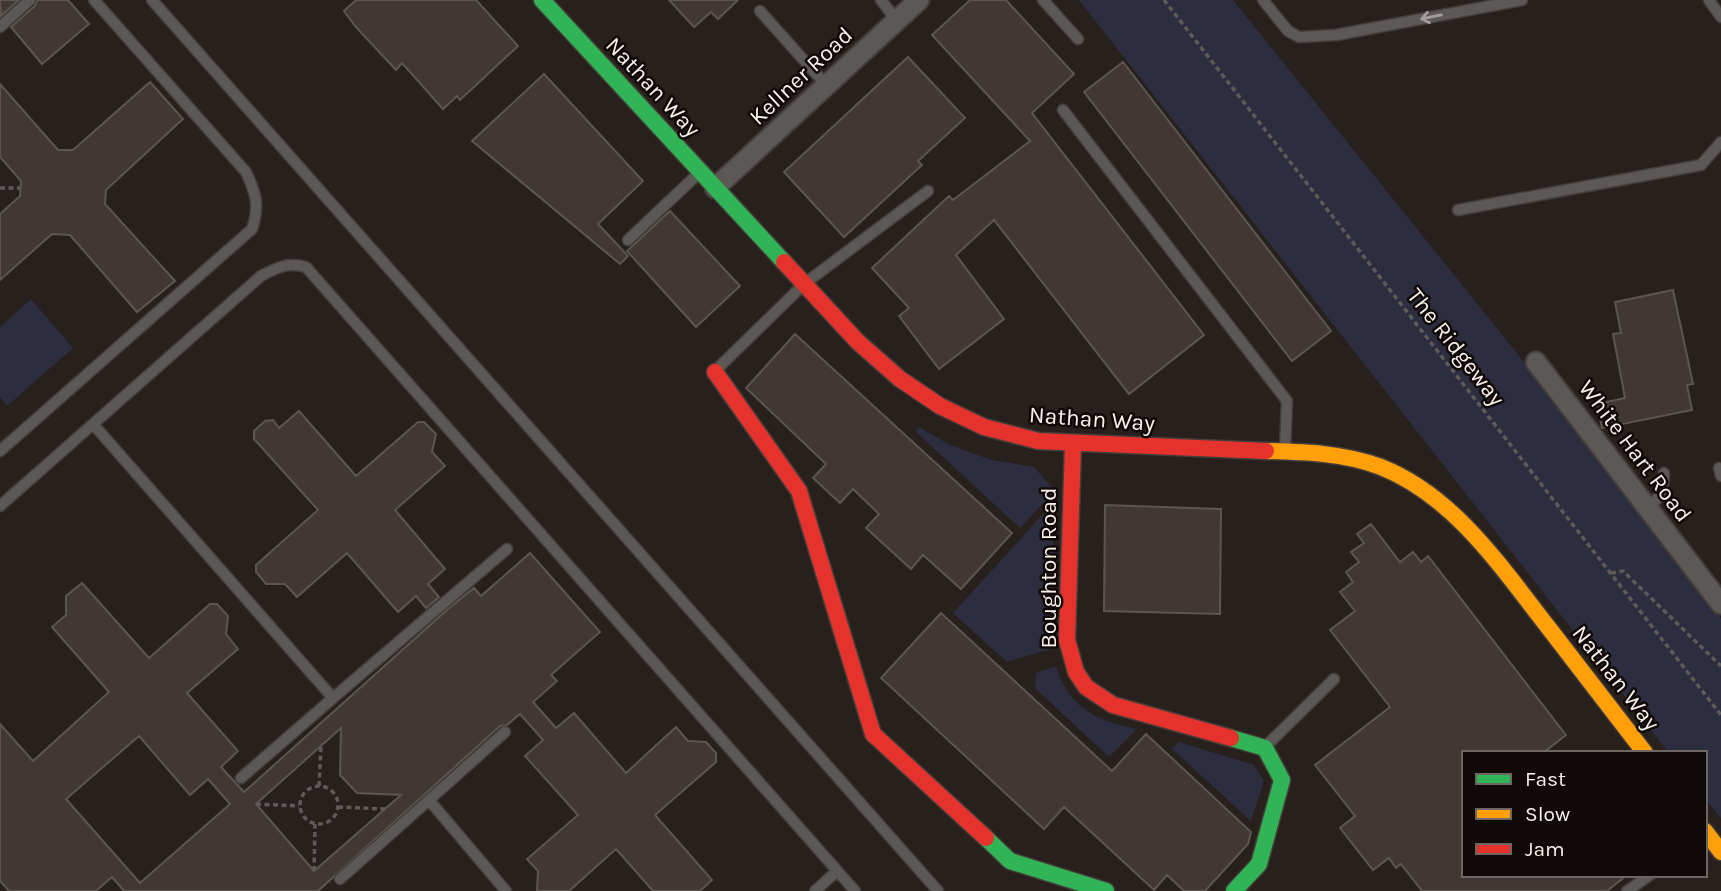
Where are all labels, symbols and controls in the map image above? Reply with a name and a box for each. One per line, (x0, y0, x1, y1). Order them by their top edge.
one-way arrow (1420, 11, 1443, 24)
street label: Kellner Road (744, 21, 858, 131)
street label: Nathan Way (600, 32, 706, 143)
street label: The Ridgeway (1402, 283, 1511, 412)
street label: White Hart Road (1573, 375, 1697, 527)
street label: Nathan Way (1028, 401, 1156, 437)
street label: Boughton Road (1035, 487, 1062, 649)
street label: Nathan Way (1567, 620, 1666, 736)
legend (1462, 751, 1707, 877)
text: Fast (1525, 767, 1566, 791)
text: Slow (1525, 802, 1570, 826)
text: Jam (1525, 837, 1565, 861)

